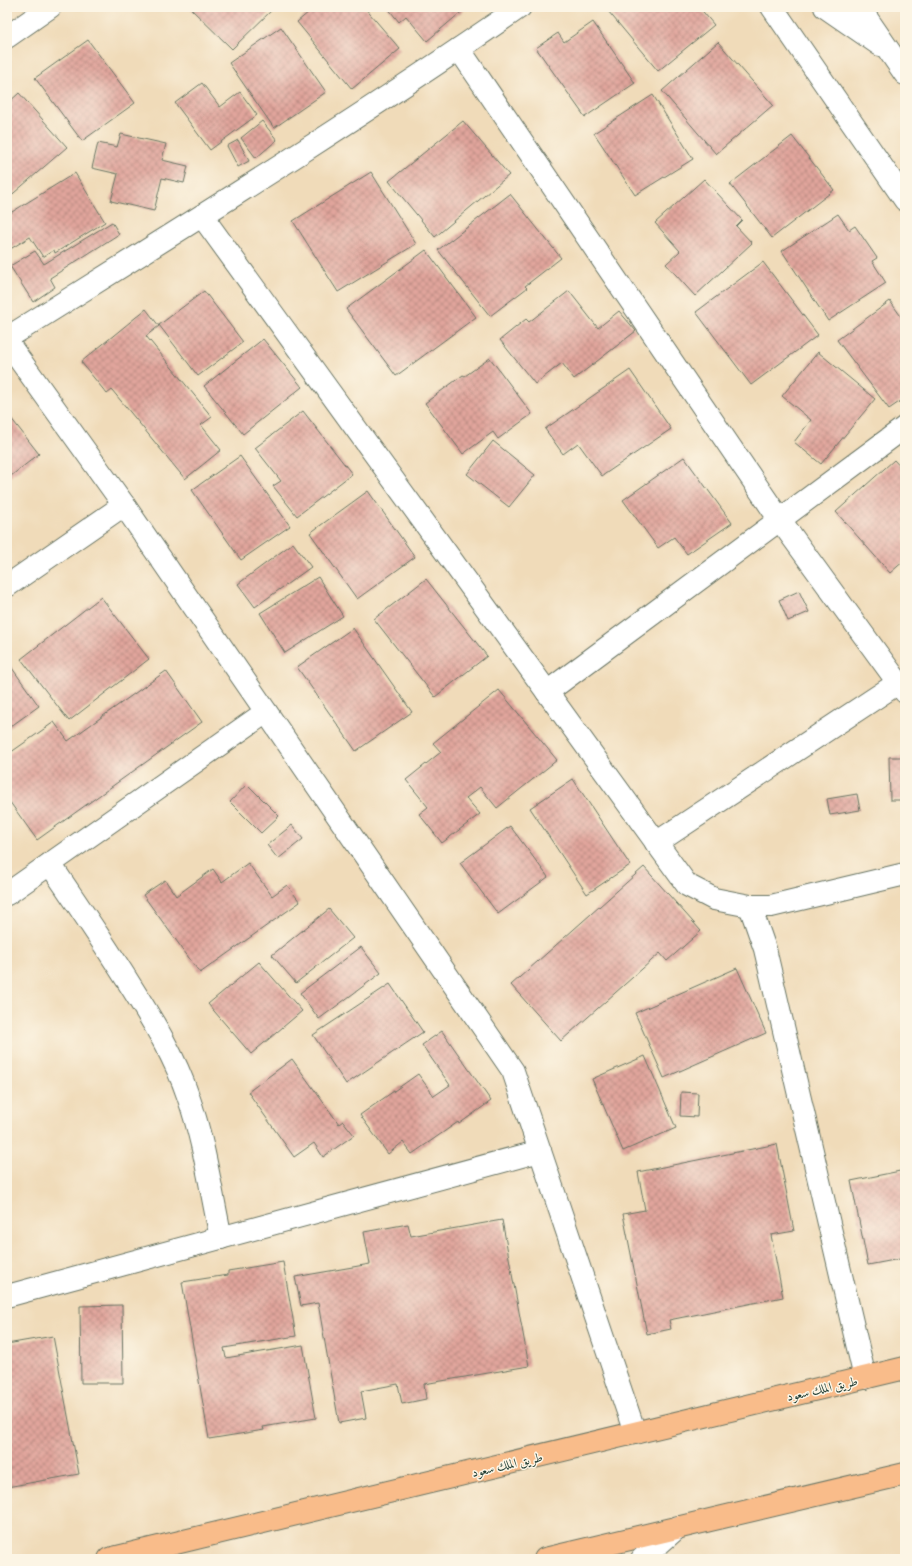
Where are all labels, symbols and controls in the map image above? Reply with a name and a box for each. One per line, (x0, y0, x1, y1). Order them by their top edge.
street label: طريق الملك سعود (785, 1373, 859, 1405)
street label: طريق الملك سعود (470, 1449, 544, 1481)

